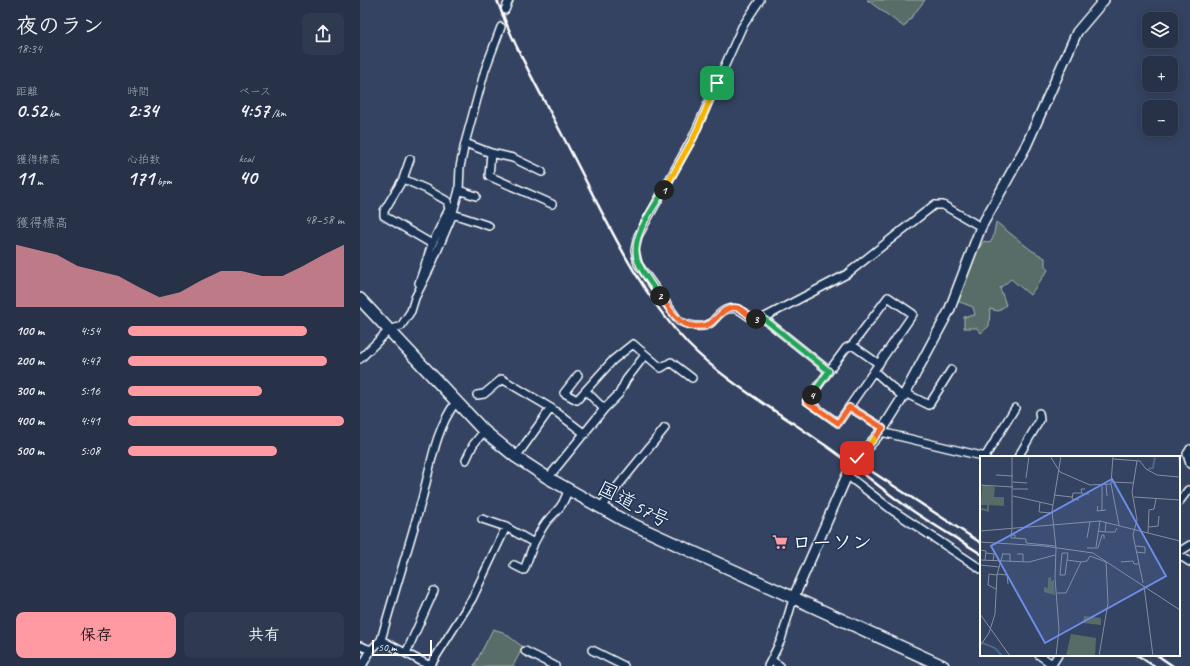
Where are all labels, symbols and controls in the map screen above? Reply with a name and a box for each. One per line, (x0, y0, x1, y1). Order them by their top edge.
text: 夜のラン (16, 12, 104, 40)
map controls (1142, 12, 1178, 136)
button: layers (1142, 12, 1178, 48)
button: share (302, 13, 344, 55)
text: 18:34 (16, 41, 42, 57)
button: + (1142, 56, 1178, 92)
pin (700, 66, 734, 100)
icon: arrive (706, 72, 728, 94)
text: 距離 (16, 84, 38, 98)
text: 時間 (127, 84, 149, 98)
text: ペース (239, 84, 271, 98)
text: 0.52 (16, 98, 47, 123)
text: 2:34 (127, 98, 158, 123)
text: 4:57 (239, 98, 269, 123)
button: − (1142, 100, 1178, 136)
text: km (47, 106, 60, 120)
text: /km (269, 106, 286, 120)
text: kcal (239, 151, 253, 165)
text: 獲得標高 (16, 152, 60, 166)
text: 心拍数 (127, 152, 160, 166)
text: 40 (239, 165, 257, 190)
text: 11 (16, 166, 34, 191)
text: 171 (127, 166, 154, 191)
text: m (34, 174, 43, 188)
text: bpm (154, 174, 172, 188)
pin: 1 (654, 180, 674, 200)
text: 1 (662, 183, 666, 197)
text: 48–58 m (304, 212, 344, 228)
text: 獲得標高 (16, 215, 68, 231)
pin: 2 (650, 286, 670, 306)
text: 2 (658, 289, 662, 303)
pin: 3 (746, 309, 766, 329)
text: 3 (754, 312, 758, 326)
text: 100 m (16, 323, 44, 339)
text: 4:54 (80, 323, 100, 339)
text: 200 m (16, 353, 44, 369)
text: 4:47 (80, 353, 100, 369)
text: 300 m (16, 383, 44, 399)
text: 5:16 (80, 383, 100, 399)
pin: 4 (802, 385, 822, 405)
text: 4 (810, 388, 814, 402)
text: 400 m (16, 413, 44, 429)
text: 4:41 (80, 413, 100, 429)
pin (840, 441, 874, 475)
text: 500 m (16, 443, 44, 459)
text: 5:08 (80, 443, 100, 459)
icon: check (846, 447, 868, 469)
inset map (980, 456, 1180, 656)
street label: 国道57号 (593, 476, 674, 533)
place label: ローソン (792, 530, 872, 555)
supermarket icon: ローソン (771, 533, 789, 551)
button: 保存 (16, 612, 176, 658)
button: 共有 (184, 612, 344, 658)
scale bar (372, 638, 432, 657)
text: 50 m (378, 640, 397, 654)

